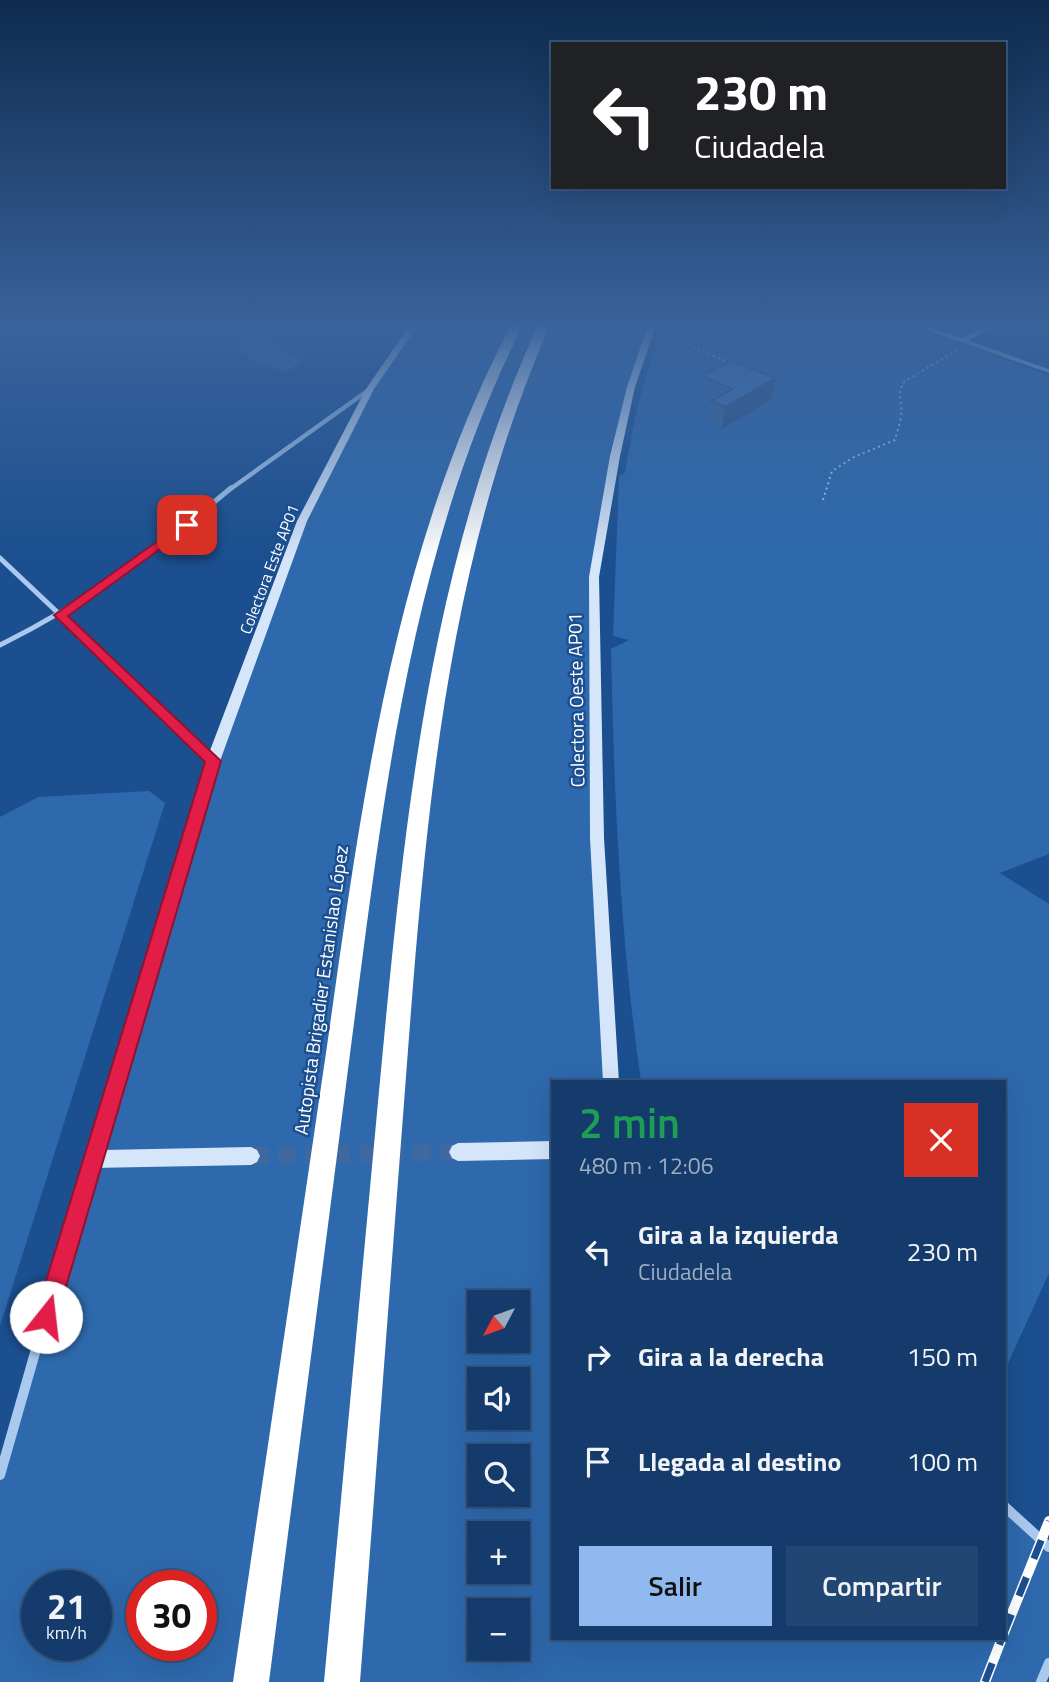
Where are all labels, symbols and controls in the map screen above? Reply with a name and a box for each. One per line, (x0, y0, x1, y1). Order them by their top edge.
text: 230 m (694, 54, 828, 129)
icon: left (579, 70, 670, 161)
text: Ciudadela (694, 122, 825, 170)
pin (157, 495, 217, 555)
street label: Colectora Este AP01 (233, 501, 305, 637)
icon: arrive (168, 506, 206, 544)
street label: Colectora Oeste AP01 (559, 612, 592, 788)
street label: Autopista Brigadier Estanislao López (286, 843, 355, 1136)
text: 2 min (579, 1090, 680, 1154)
button: close (904, 1103, 978, 1177)
text: 480 m · 12:06 (579, 1148, 714, 1183)
text: Gira a la izquierda (638, 1215, 839, 1254)
text: 230 m (907, 1232, 978, 1271)
icon: left (579, 1233, 617, 1271)
text: Ciudadela (638, 1254, 732, 1289)
position arrow (9, 1280, 83, 1354)
north arrow (467, 1290, 530, 1353)
map controls (467, 1290, 530, 1661)
text: Gira a la derecha (638, 1337, 824, 1376)
text: 150 m (907, 1337, 978, 1376)
icon: right (579, 1338, 617, 1376)
button: sound (467, 1367, 530, 1430)
text: Llegada al destino (638, 1442, 841, 1481)
text: 100 m (907, 1442, 978, 1481)
icon: arrive (579, 1443, 617, 1481)
button: search (467, 1444, 530, 1507)
button: + (467, 1521, 530, 1584)
button: Salir (579, 1546, 772, 1626)
button: Compartir (786, 1546, 978, 1626)
speed limit sign: 30 (126, 1570, 217, 1661)
text: 21 (47, 1579, 86, 1633)
button: − (467, 1598, 530, 1661)
text: km/h (46, 1619, 87, 1646)

